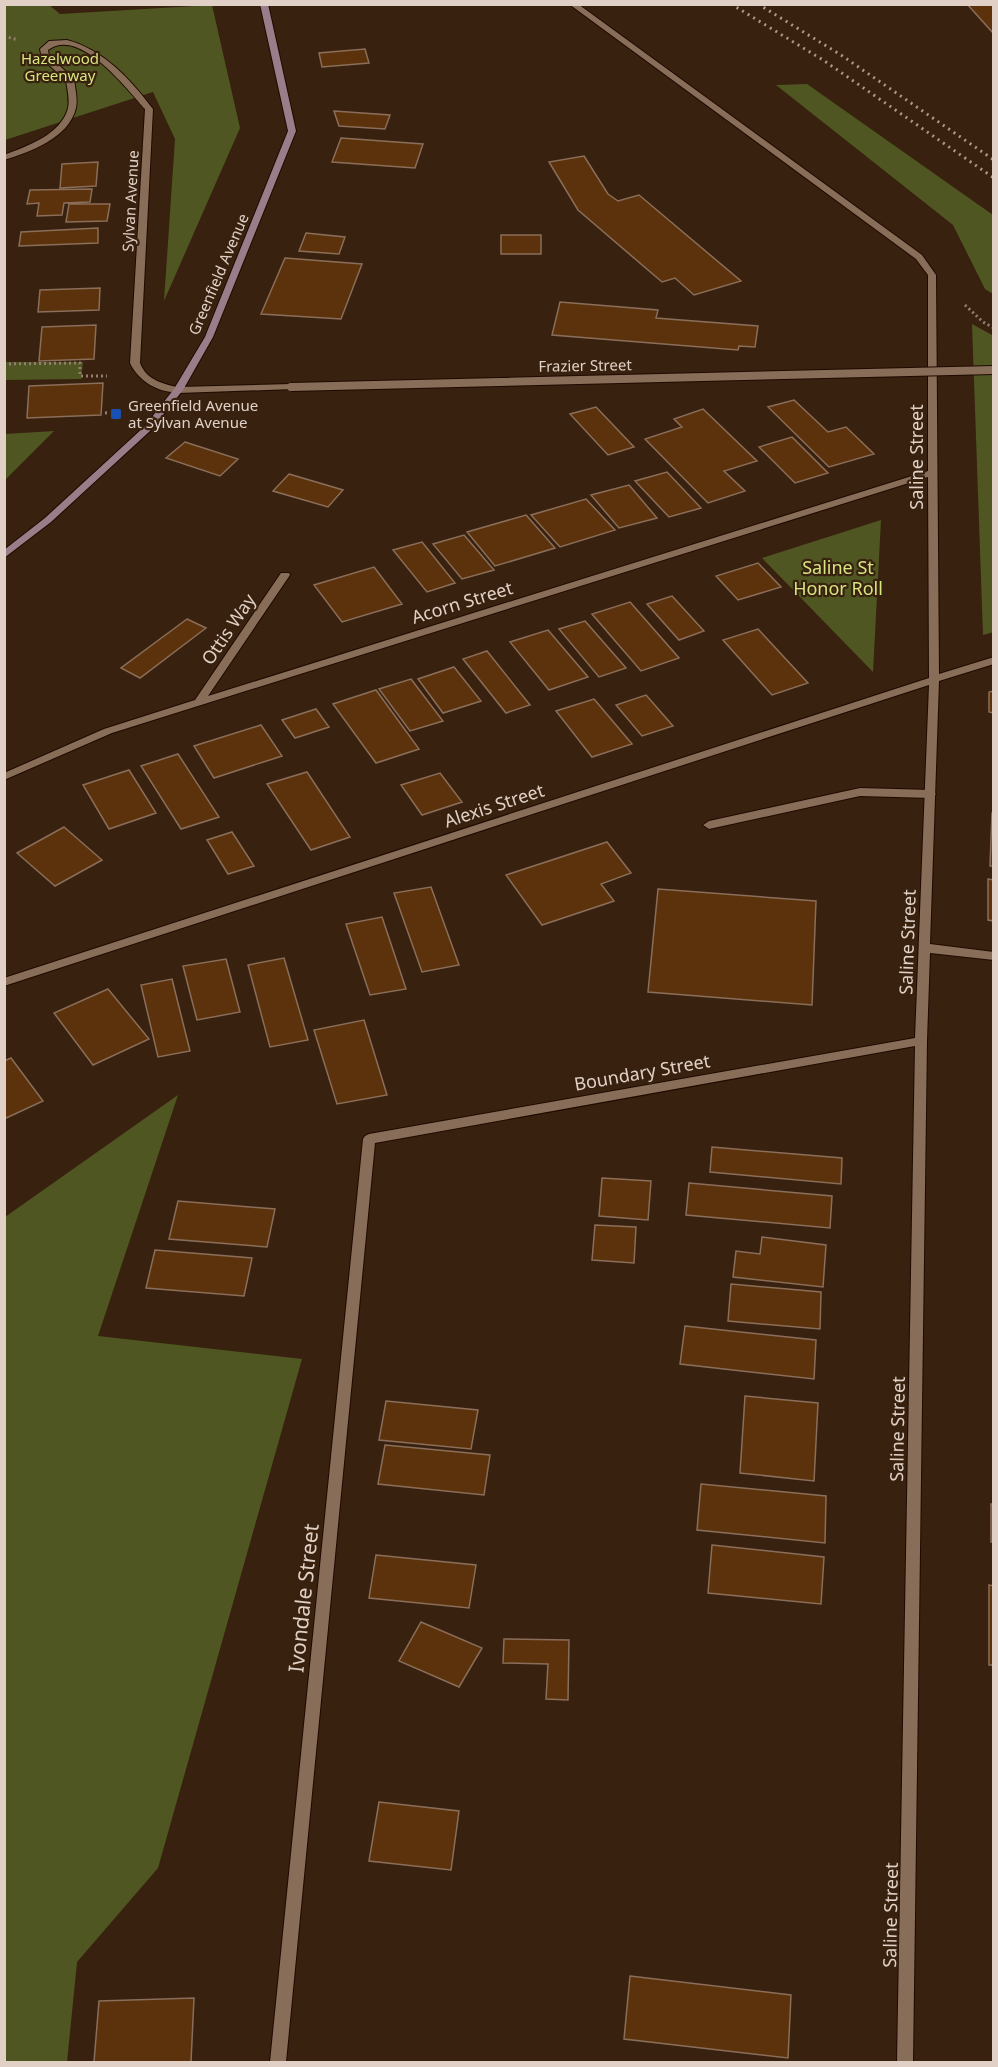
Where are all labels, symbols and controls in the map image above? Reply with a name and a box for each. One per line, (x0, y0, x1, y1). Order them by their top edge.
park label: Hazelwood Greenway (21, 48, 99, 85)
street label: Sylvan Avenue (117, 150, 143, 252)
street label: Greenfield Avenue (183, 210, 253, 338)
street label: Frazier Street (538, 354, 632, 376)
place label: Greenfield Avenue at Sylvan Avenue (128, 395, 258, 432)
street label: Saline Street (904, 404, 928, 510)
marker: Greenfield Avenue at Sylvan Avenue (109, 407, 123, 421)
park label: Saline St Honor Roll (793, 555, 883, 600)
street label: Acorn Street (409, 575, 516, 629)
street label: Ottis Way (195, 588, 261, 669)
street label: Alexis Street (441, 777, 547, 832)
street label: Saline Street (893, 888, 921, 995)
street label: Boundary Street (572, 1048, 712, 1096)
street label: Saline Street (884, 1376, 910, 1482)
street label: Ivondale Street (281, 1522, 325, 1674)
street label: Saline Street (877, 1862, 903, 1968)

